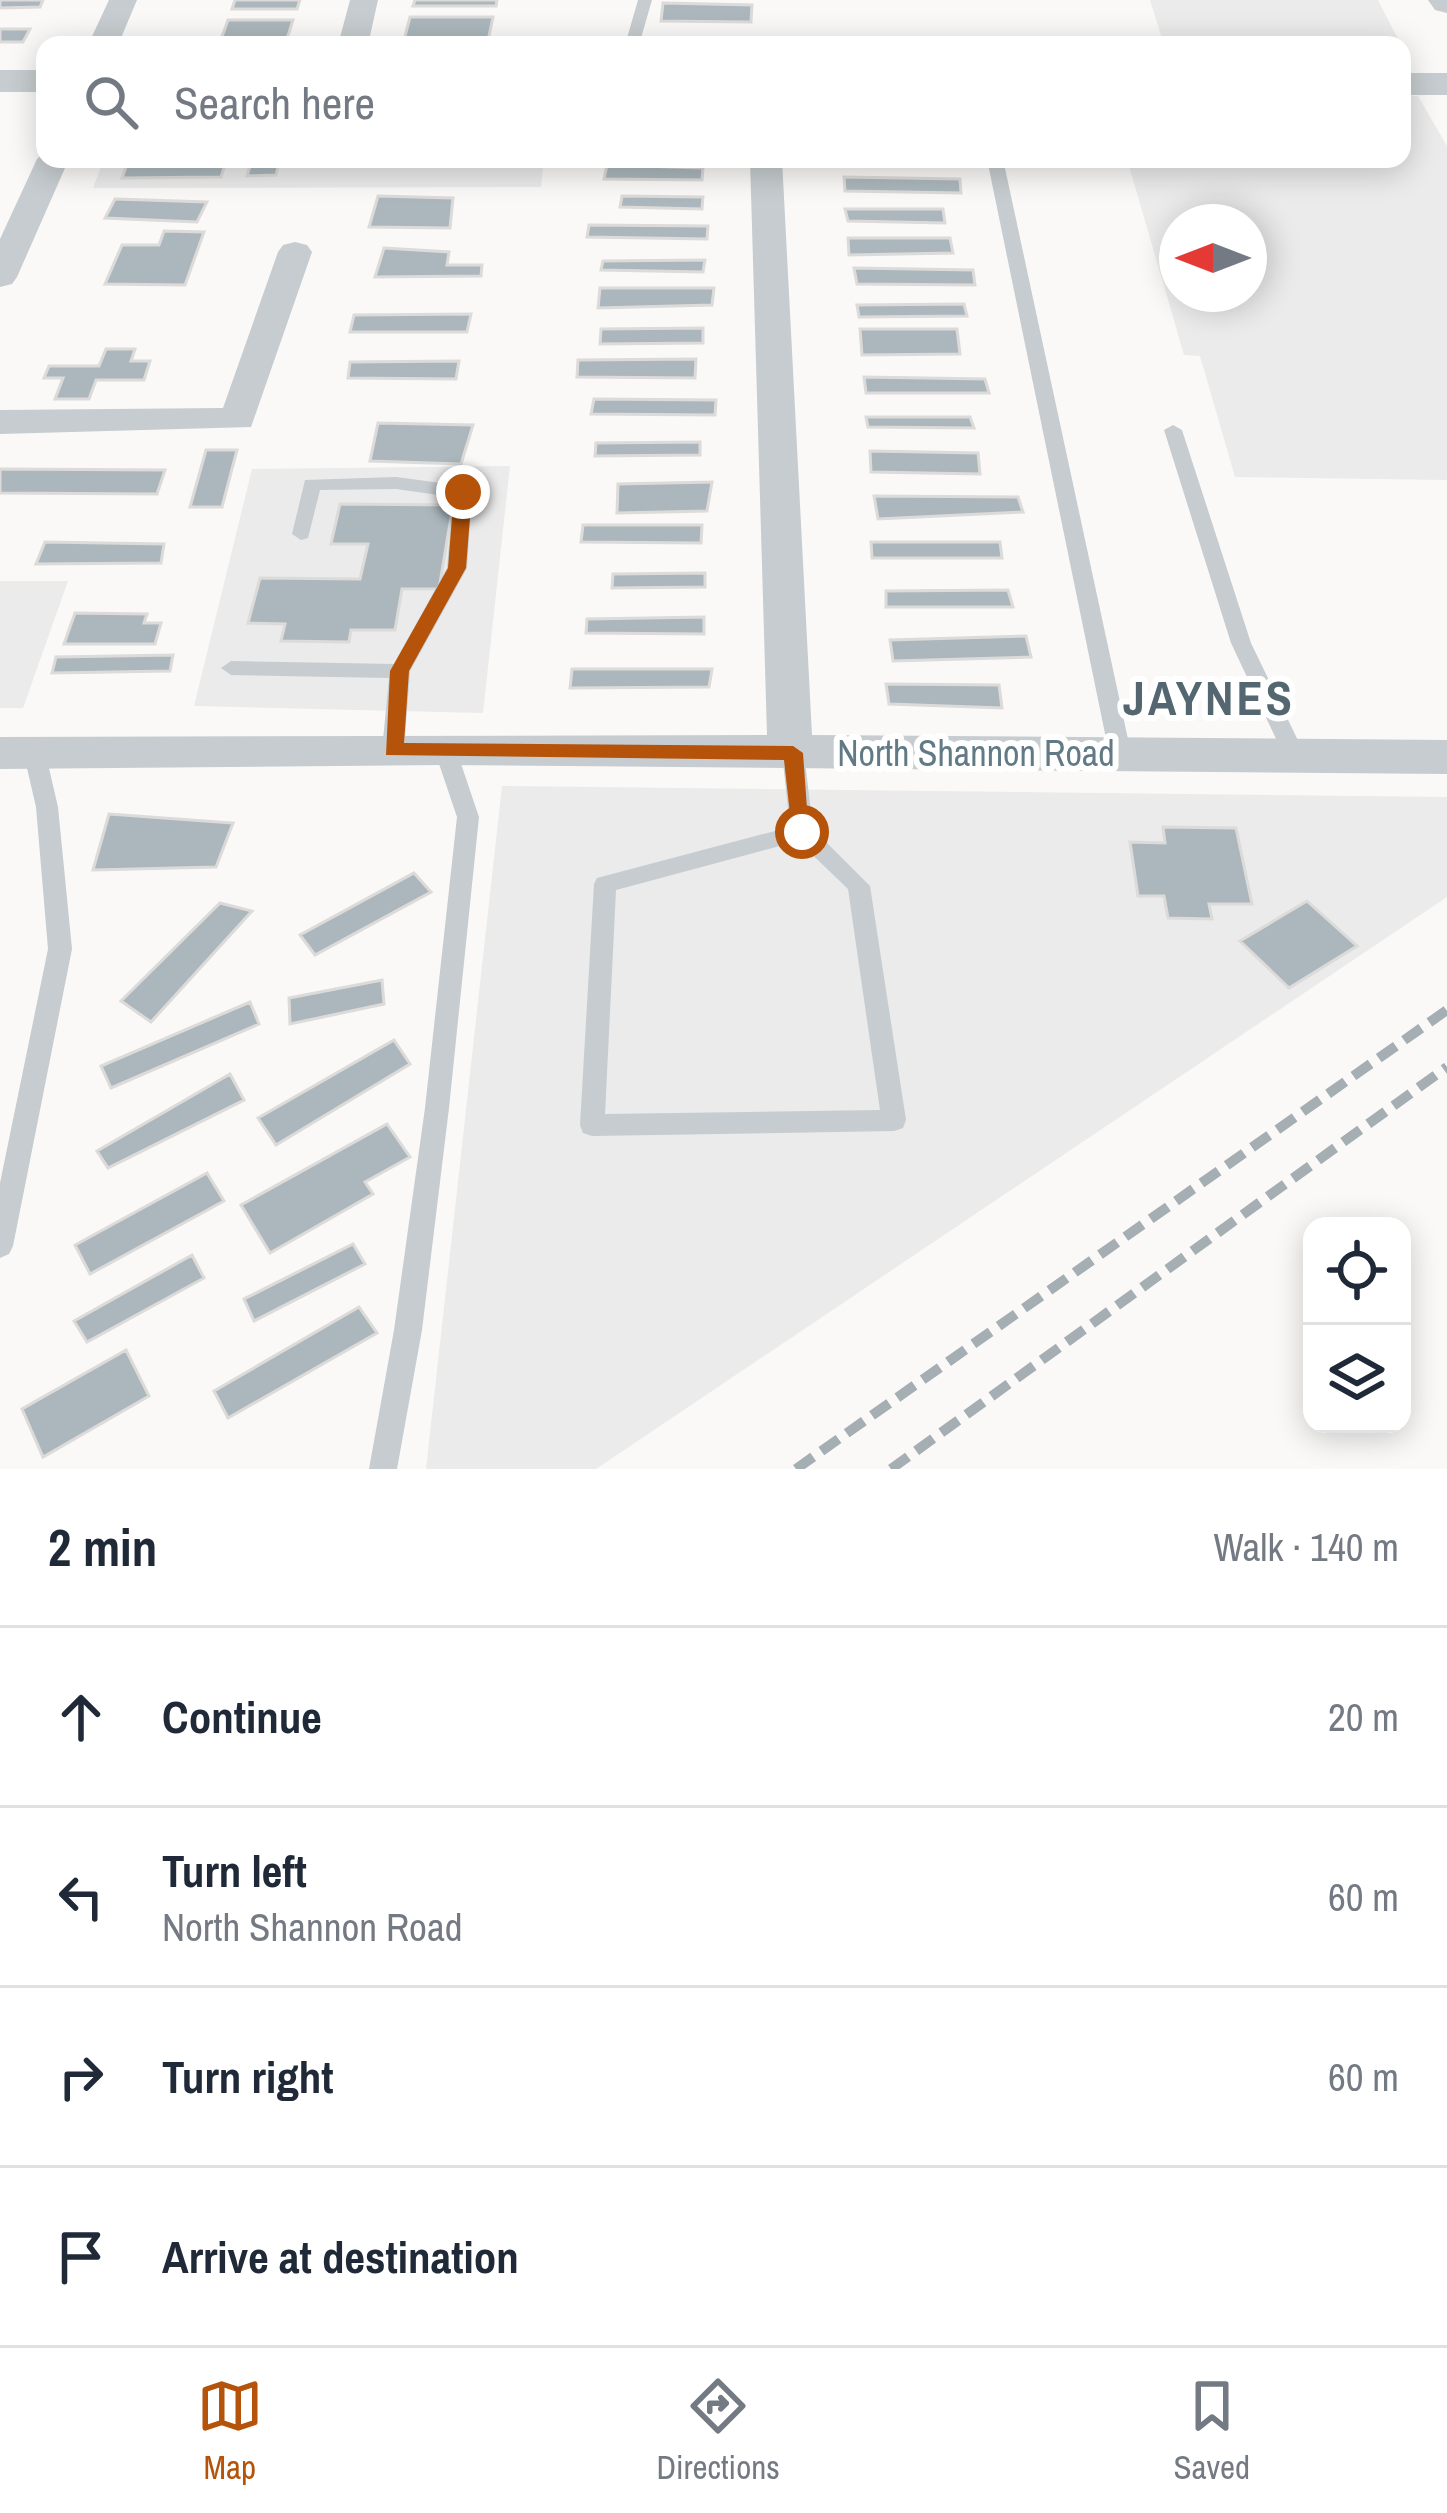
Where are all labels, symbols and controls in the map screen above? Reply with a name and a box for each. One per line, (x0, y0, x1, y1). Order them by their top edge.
search box (36, 36, 1411, 168)
icon: search (78, 69, 144, 135)
text: Search here (174, 72, 375, 133)
north arrow (1159, 204, 1267, 312)
route end (436, 465, 490, 519)
district label: JAYNES (1123, 665, 1295, 730)
street label: North Shannon Road (837, 729, 1115, 777)
route start (775, 805, 829, 859)
map controls (1303, 1217, 1411, 1433)
button: locate (1303, 1217, 1411, 1325)
button: layers (1303, 1325, 1411, 1433)
text: 2 min (48, 1513, 157, 1582)
text: Walk · 140 m (1214, 1521, 1399, 1573)
icon: ahead (48, 1684, 114, 1750)
text: Continue (162, 1686, 322, 1747)
text: 20 m (1328, 1691, 1399, 1743)
text: Turn left (162, 1840, 307, 1901)
icon: left (48, 1864, 114, 1930)
text: 60 m (1328, 1871, 1399, 1923)
text: North Shannon Road (162, 1901, 462, 1953)
icon: right (48, 2044, 114, 2110)
text: Turn right (162, 2046, 334, 2107)
text: 60 m (1328, 2051, 1399, 2103)
icon: arrive (48, 2224, 114, 2290)
text: Arrive at destination (162, 2226, 519, 2287)
tab: Map (197, 2373, 263, 2489)
tab: Directions (656, 2373, 780, 2489)
tab: Saved (1173, 2373, 1250, 2489)

